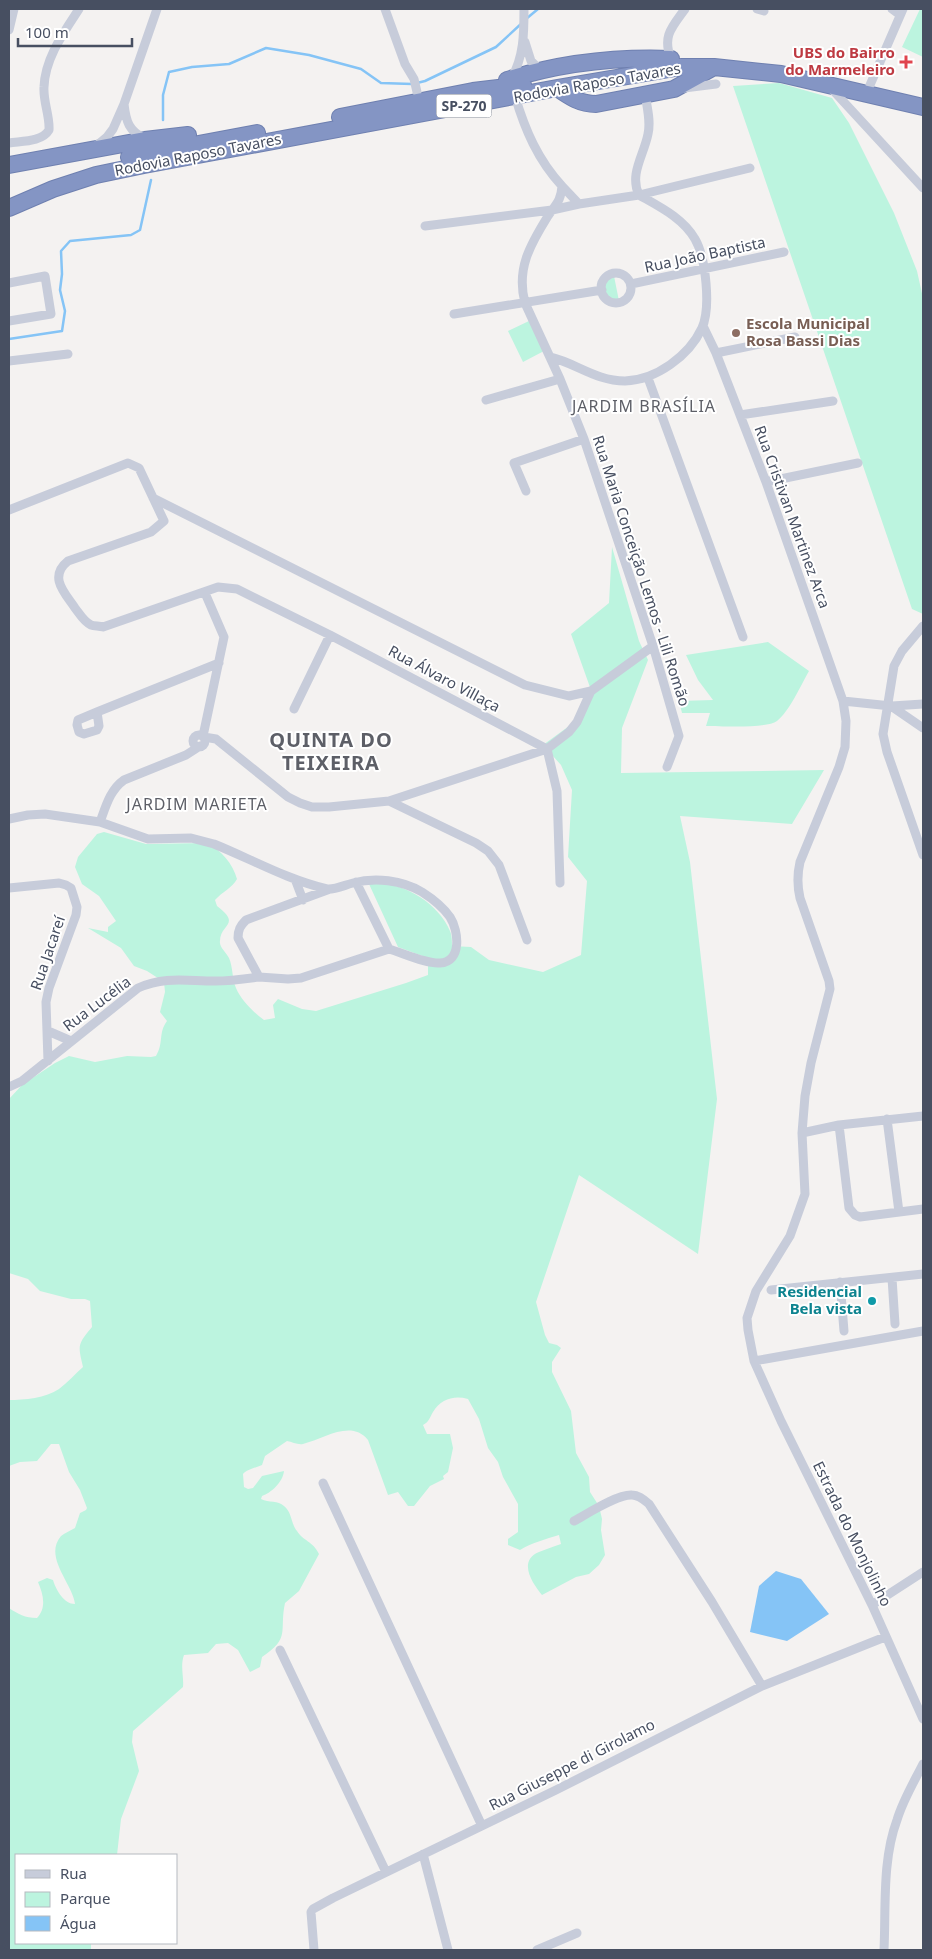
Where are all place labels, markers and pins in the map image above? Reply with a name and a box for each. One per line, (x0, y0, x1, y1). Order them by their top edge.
place label: UBS do Bairro do Marmeleiro (785, 42, 895, 79)
marker: UBS do Bairro do Marmeleiro (899, 55, 913, 69)
place label: Escola Municipal Rosa Bassi Dias (746, 313, 870, 350)
marker: Escola Municipal Rosa Bassi Dias (730, 327, 742, 339)
place label: Residencial Bela vista (777, 1281, 862, 1318)
marker: Residencial Bela vista (866, 1295, 878, 1307)

